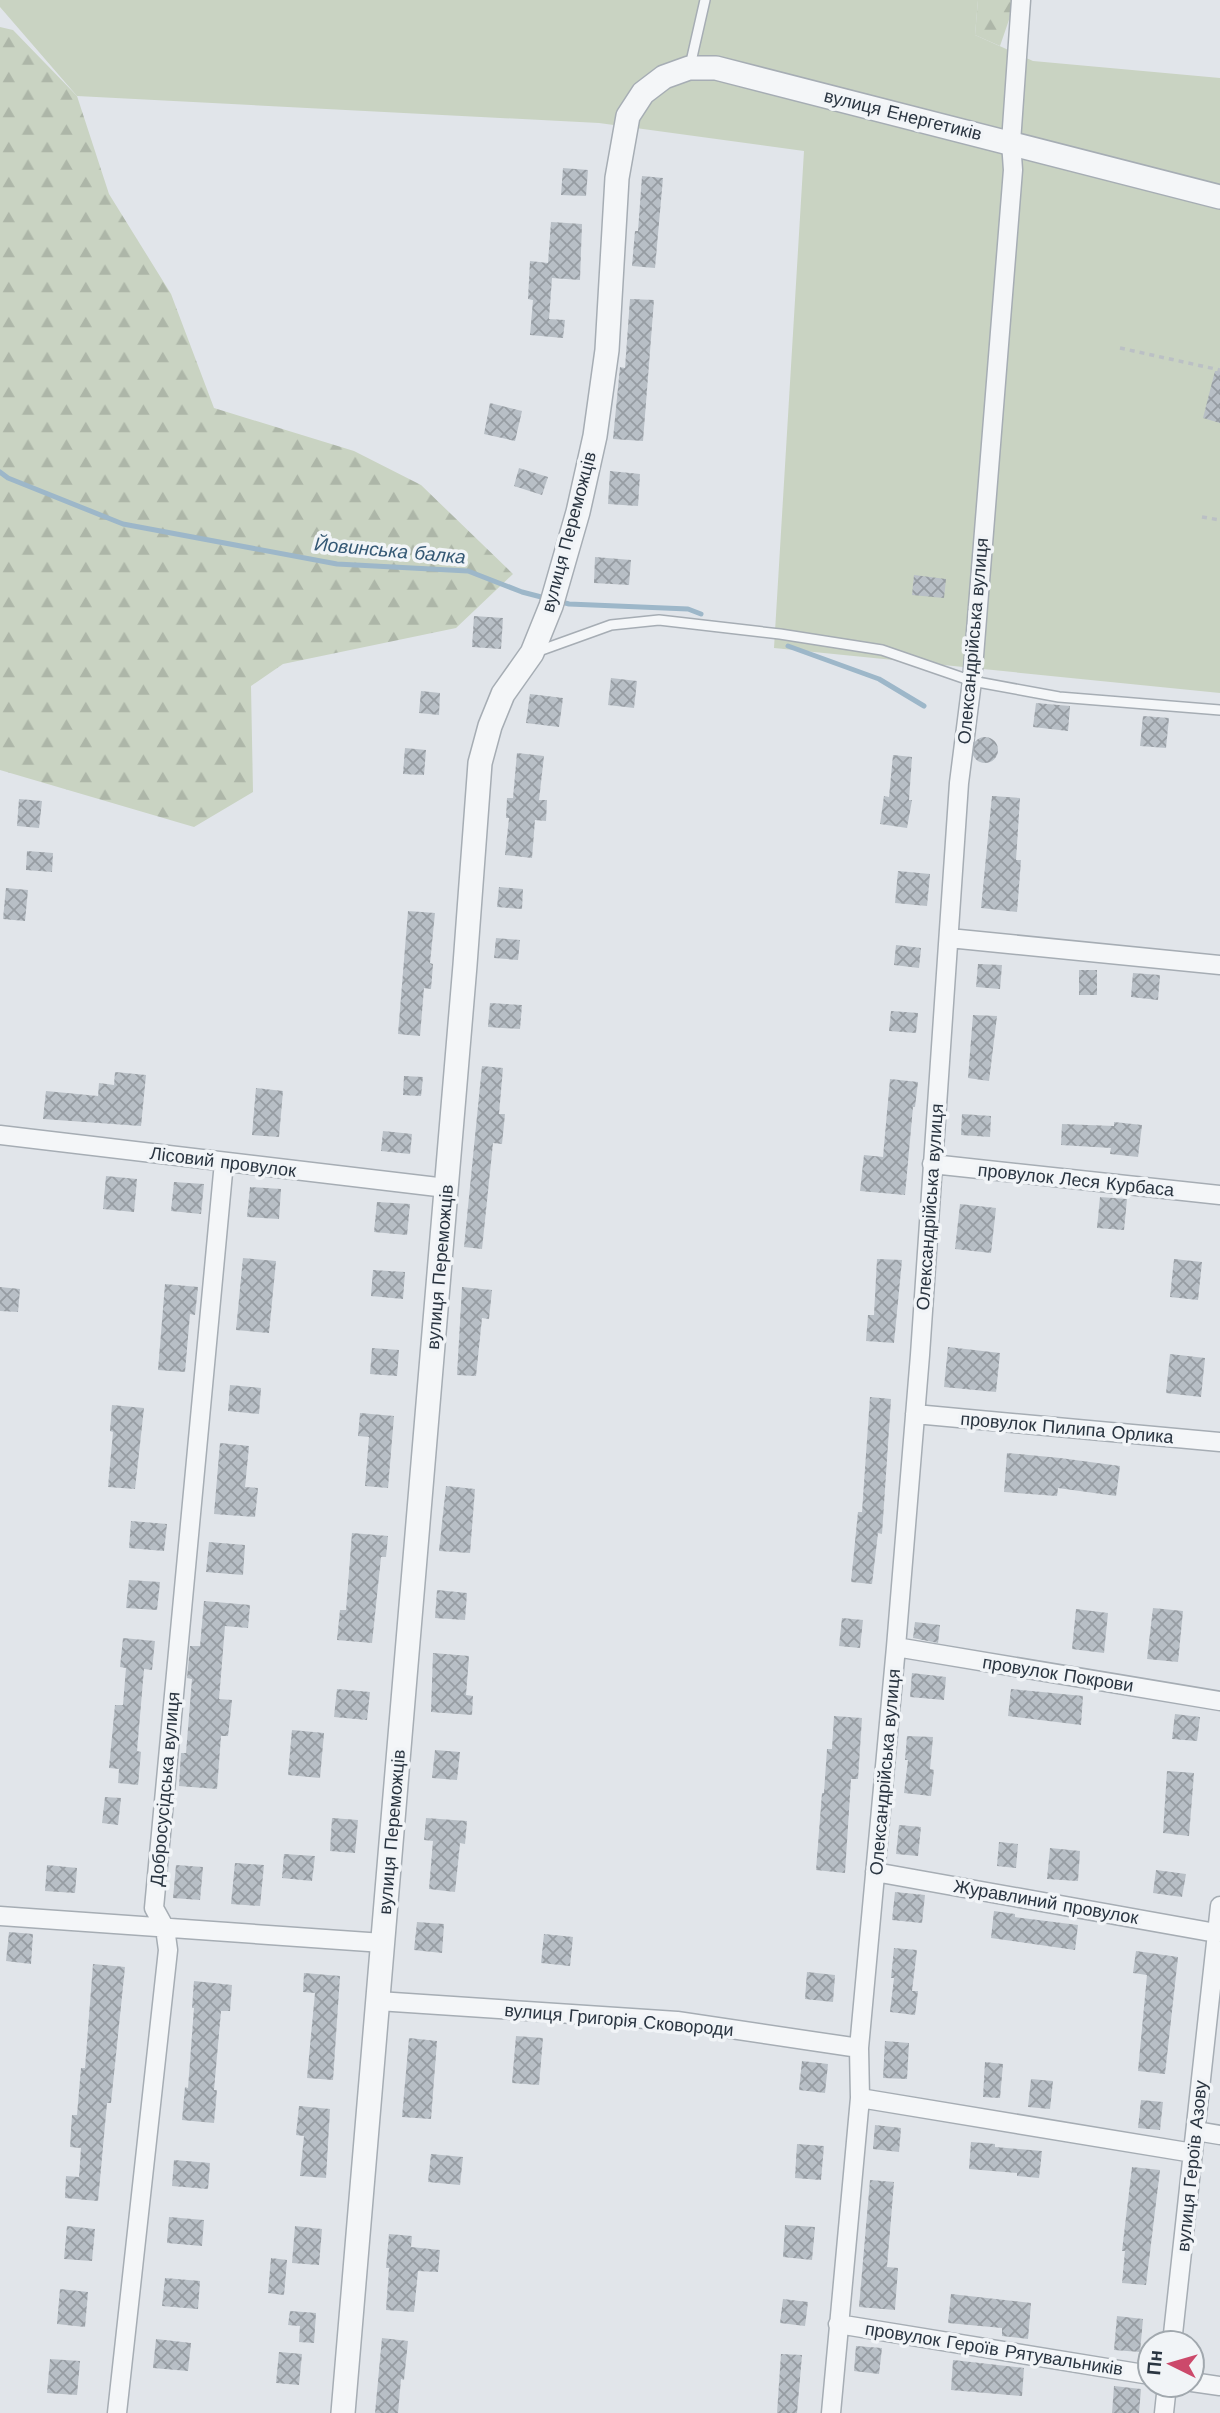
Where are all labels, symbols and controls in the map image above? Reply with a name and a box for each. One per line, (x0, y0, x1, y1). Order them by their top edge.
street label: вулиця Енергетиків (822, 85, 984, 144)
street label: вулиця Переможців (537, 449, 600, 615)
water label: Йовинська балка (313, 532, 467, 569)
street label: Олександрійська вулиця (953, 537, 992, 745)
street label: Олександрійська вулиця (912, 1103, 947, 1311)
street label: Лісовий провулок (149, 1142, 297, 1181)
street label: провулок Леся Курбаса (977, 1159, 1176, 1200)
street label: вулиця Переможців (422, 1184, 457, 1350)
street label: провулок Пилипа Орлика (960, 1408, 1176, 1447)
street label: провулок Покрови (981, 1651, 1135, 1696)
street label: Олександрійська вулиця (865, 1668, 904, 1876)
street label: Добросусідська вулиця (146, 1691, 183, 1887)
street label: вулиця Переможців (374, 1749, 409, 1915)
street label: Журавлиний провулок (952, 1875, 1140, 1928)
street label: вулиця Григорія Сковороди (504, 1999, 735, 2040)
street label: вулиця Героїв Азову (1172, 2079, 1211, 2253)
street label: провулок Героїв Рятувальників (864, 2318, 1125, 2379)
north arrow (1136, 2329, 1206, 2399)
text: Пн (1142, 2349, 1167, 2376)

